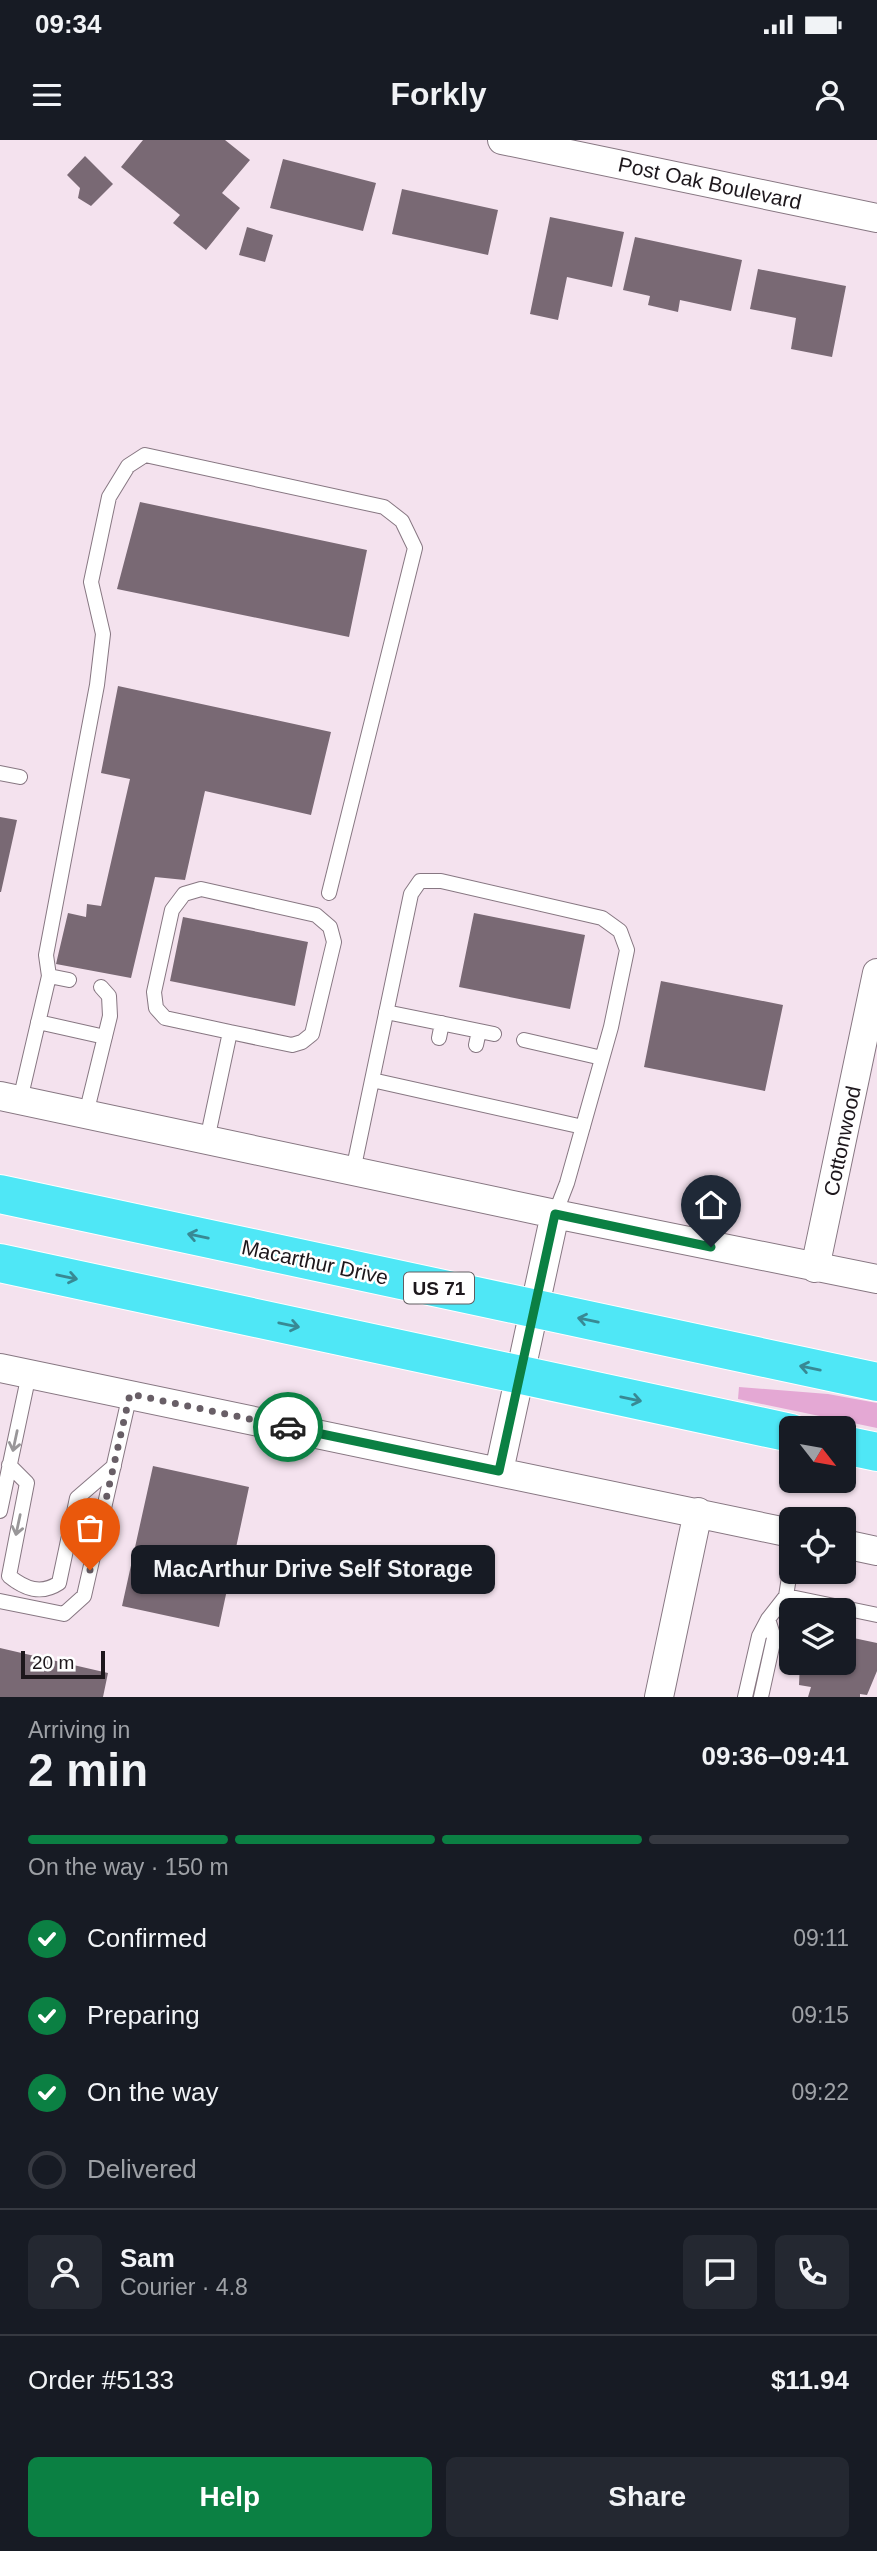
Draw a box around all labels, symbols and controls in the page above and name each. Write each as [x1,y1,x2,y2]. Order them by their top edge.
text: 09:34 [35,9,102,39]
icon: menu [28,76,66,114]
text: Forkly [390,76,487,112]
icon: person [811,76,849,114]
street label: Post Oak Boulevard [616,152,804,214]
street label: Cottonwood [819,1084,865,1198]
pin [681,1175,741,1247]
icon: home [692,1186,730,1224]
one-way arrow [187,1229,210,1243]
street label: Macarthur Drive [240,1235,390,1289]
one-way arrow [55,1271,78,1284]
road number: US 71 [404,1272,474,1304]
one-way arrow [577,1313,600,1326]
one-way arrow [277,1319,300,1332]
one-way arrow [799,1360,822,1374]
courier [253,1392,323,1462]
one-way arrow [619,1392,642,1406]
icon: car [269,1408,307,1446]
north arrow [779,1416,856,1493]
map controls [779,1416,856,1675]
one-way arrow [7,1429,21,1452]
pin [60,1498,120,1570]
button: locate [779,1507,856,1584]
icon: bag [71,1509,109,1547]
one-way arrow [11,1513,25,1536]
callout: MacArthur Drive Self Storage [132,1546,496,1594]
text: MacArthur Drive Self Storage [153,1556,473,1582]
button: layers [779,1598,856,1675]
scale bar [21,1648,105,1680]
text: 20 m [32,1652,74,1673]
text: Arriving in [28,1717,130,1743]
text: 09:36–09:41 [702,1741,849,1771]
text: 2 min [28,1744,148,1796]
text: On the way · 150 m [28,1854,229,1880]
icon: check [28,1920,66,1958]
text: Confirmed [87,1923,207,1953]
text: 09:11 [793,1925,849,1951]
icon: check [28,1997,66,2035]
text: Preparing [87,2000,200,2030]
text: 09:15 [791,2002,849,2028]
icon: check [28,2074,66,2112]
text: On the way [87,2077,219,2107]
text: 09:22 [791,2079,849,2105]
text: Delivered [87,2154,197,2184]
button: person [28,2235,102,2309]
button: chat [683,2235,757,2309]
button: phone [775,2235,849,2309]
text: Sam [120,2243,175,2273]
text: Courier · 4.8 [120,2274,248,2300]
text: Order #5133 [28,2365,174,2395]
text: $11.94 [771,2365,849,2395]
button: Help [28,2457,432,2537]
button: Share [446,2457,849,2537]

